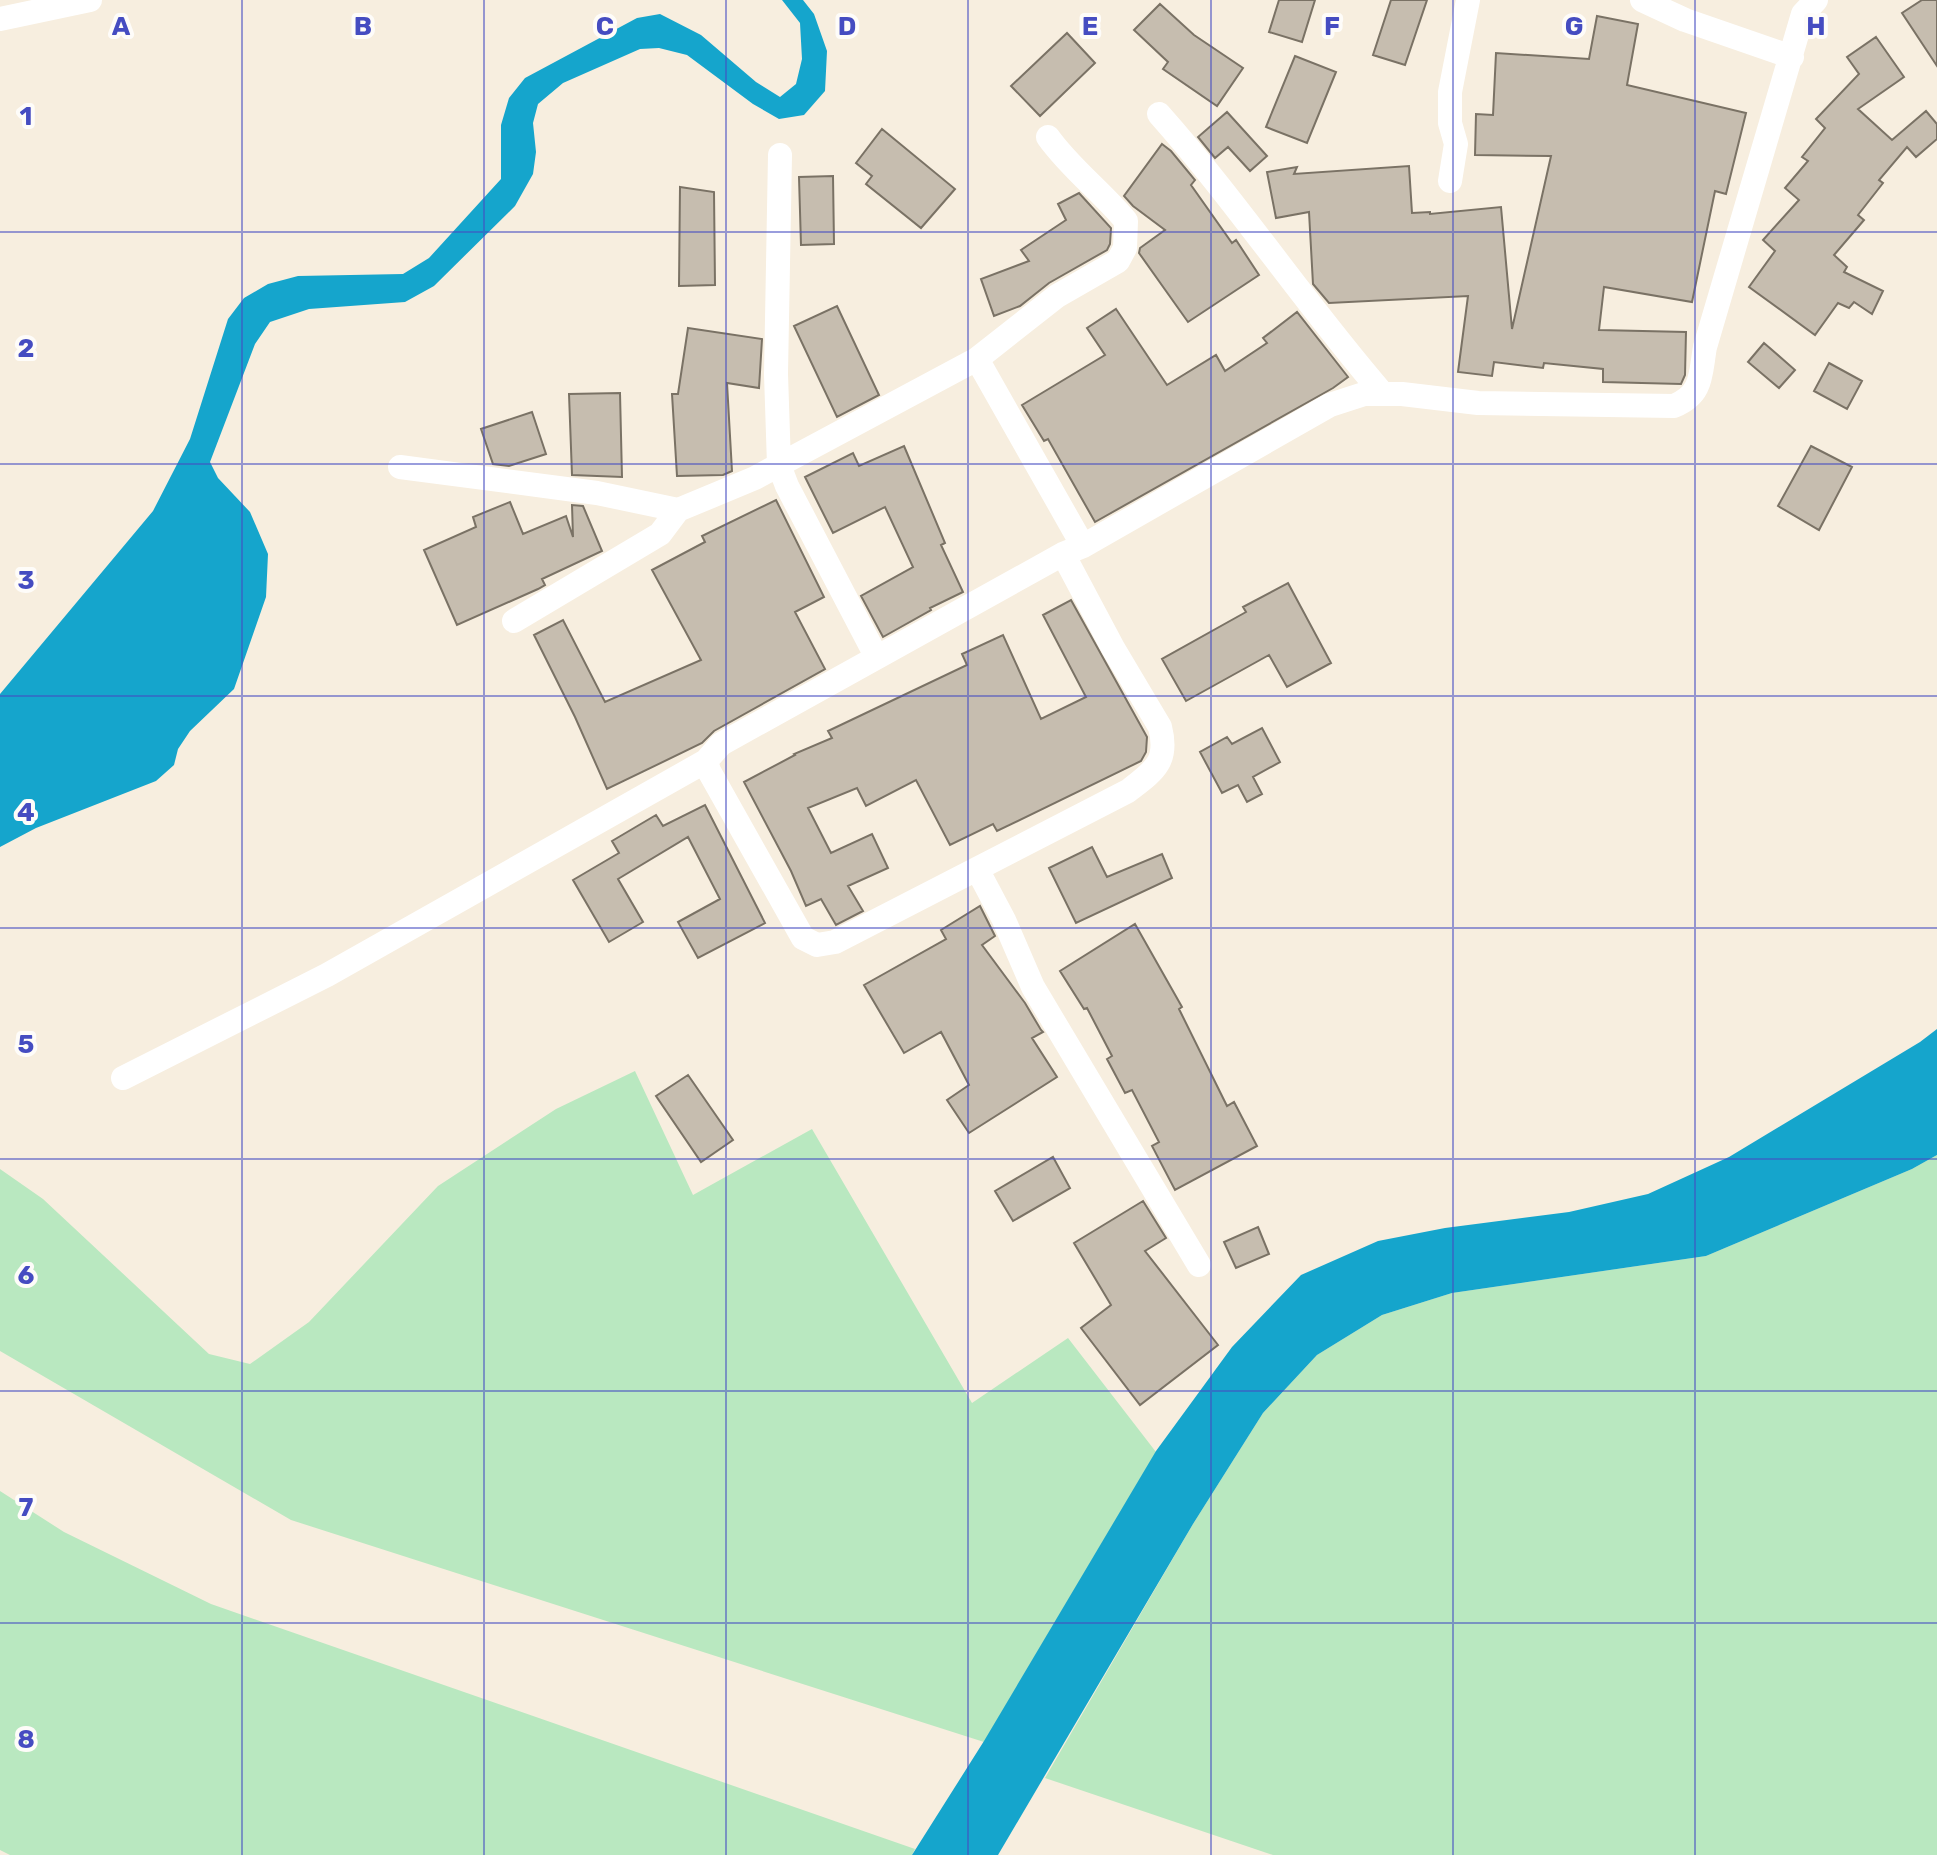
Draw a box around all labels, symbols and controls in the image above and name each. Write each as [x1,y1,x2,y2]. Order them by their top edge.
text: A [112,11,131,42]
text: B [354,11,372,42]
text: C [596,11,614,42]
text: D [838,11,856,42]
text: E [1082,11,1098,42]
text: F [1324,11,1340,42]
text: G [1565,11,1583,42]
text: H [1806,11,1826,42]
text: 1 [20,101,32,132]
text: 2 [18,333,34,364]
text: 3 [17,565,35,596]
text: 4 [17,797,35,828]
text: 5 [18,1029,34,1060]
text: 6 [18,1260,35,1291]
text: 7 [19,1492,34,1523]
text: 8 [17,1724,35,1755]

